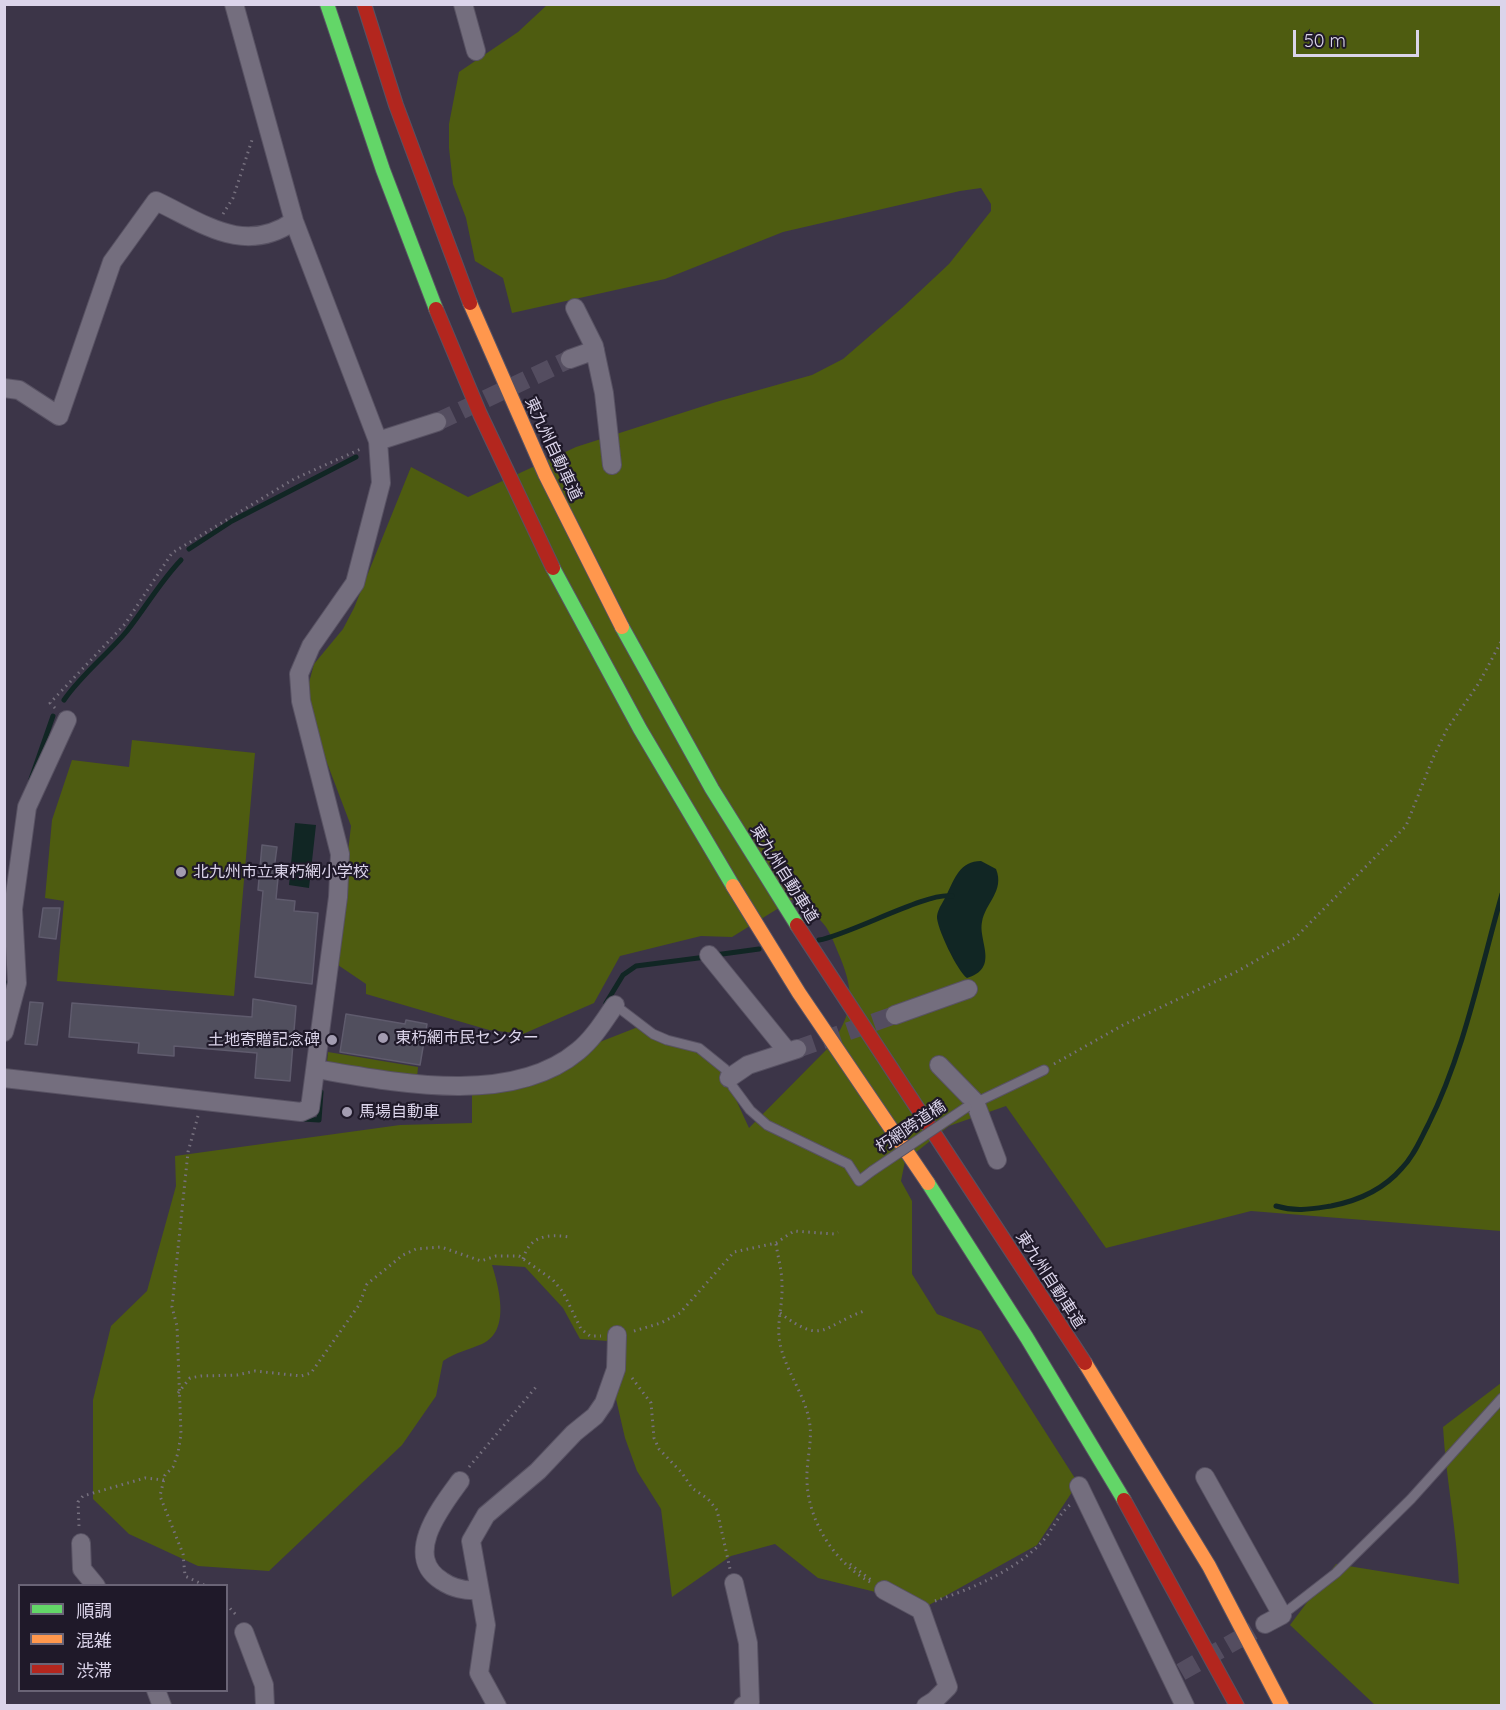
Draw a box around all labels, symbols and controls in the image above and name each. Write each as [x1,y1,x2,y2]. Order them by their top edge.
scale bar [1296,18,1422,56]
text: 50 m [1304,29,1346,52]
street label: 東九州自動車道 [521,394,585,504]
street label: 東九州自動車道 [746,821,822,927]
place label: 北九州市立東朽網小学校 [193,862,369,882]
marker: 北九州市立東朽網小学校 [174,865,188,879]
place label: 東朽網市民センター [395,1028,539,1048]
place label: 土地寄贈記念碑 [208,1030,320,1050]
marker: 東朽網市民センター [376,1031,390,1045]
marker: 土地寄贈記念碑 [325,1033,339,1047]
street label: 朽網跨道橋 [872,1097,950,1157]
place label: 馬場自動車 [359,1102,439,1122]
marker: 馬場自動車 [340,1105,354,1119]
street label: 東九州自動車道 [1011,1228,1089,1332]
legend [18,1584,228,1692]
text: 順調 [76,1599,112,1622]
text: 混雑 [76,1629,112,1652]
text: 渋滞 [76,1659,112,1682]

